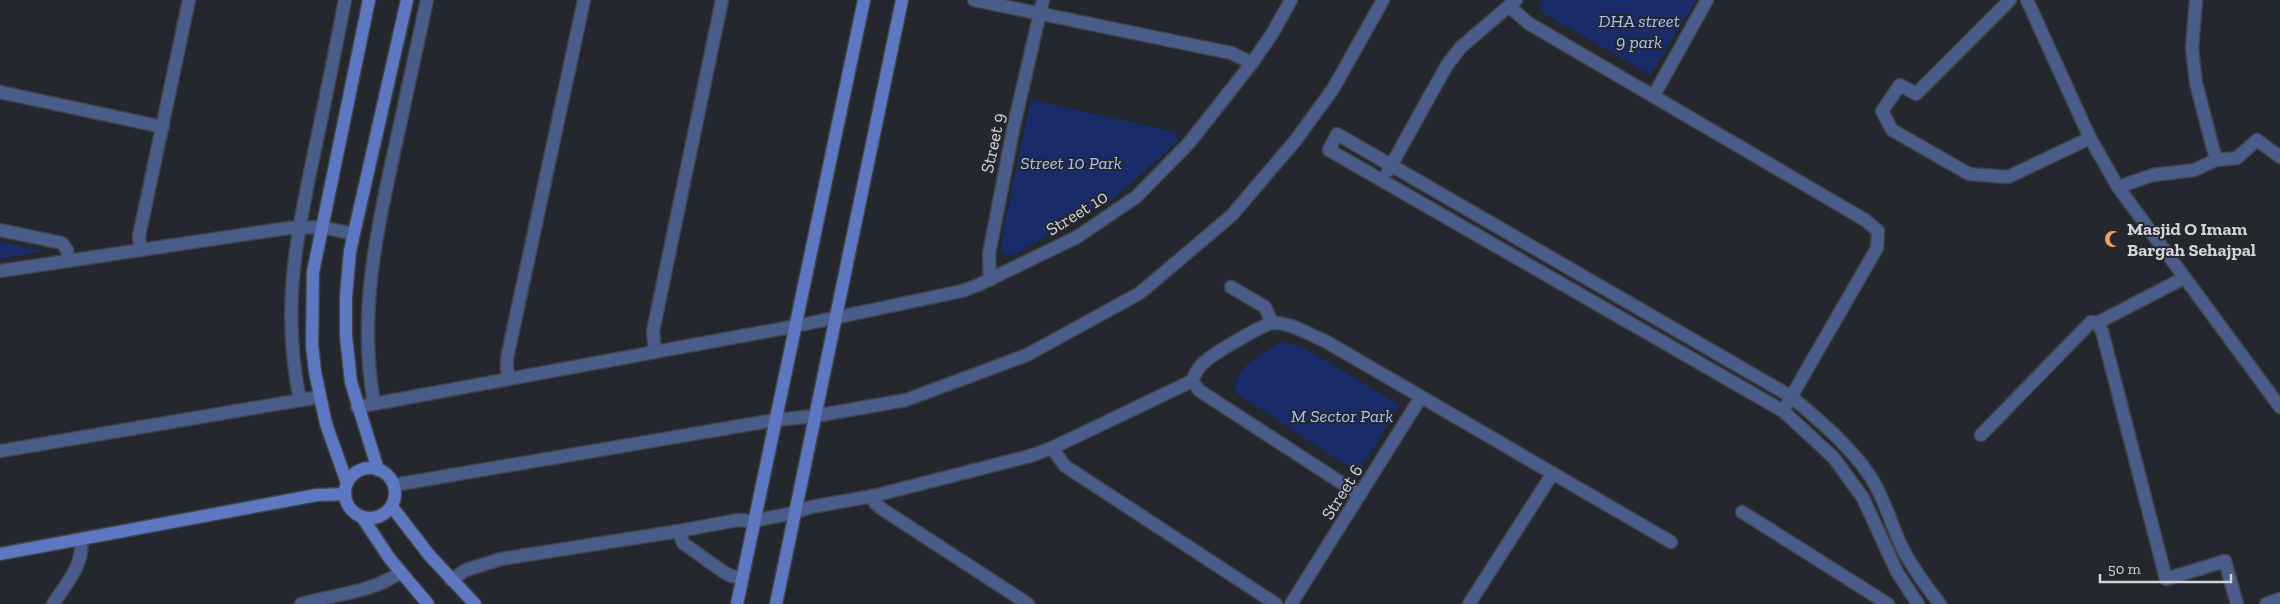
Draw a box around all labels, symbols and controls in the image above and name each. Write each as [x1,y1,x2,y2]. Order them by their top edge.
park label: DHA street 9 park [1598,10,1680,53]
street label: Street 9 [976,111,1010,175]
park label: Street 10 Park [1020,152,1122,174]
street label: Street 10 [1042,185,1112,241]
place label: Masjid O Imam Bargah Sehajpal [2127,218,2256,261]
mosque icon: Masjid O Imam Bargah Sehajpal [2103,229,2123,249]
park label: M Sector Park [1291,405,1393,427]
street label: Street 6 [1316,460,1368,524]
scale bar [2100,552,2231,584]
text: 50 m [2108,560,2141,578]

